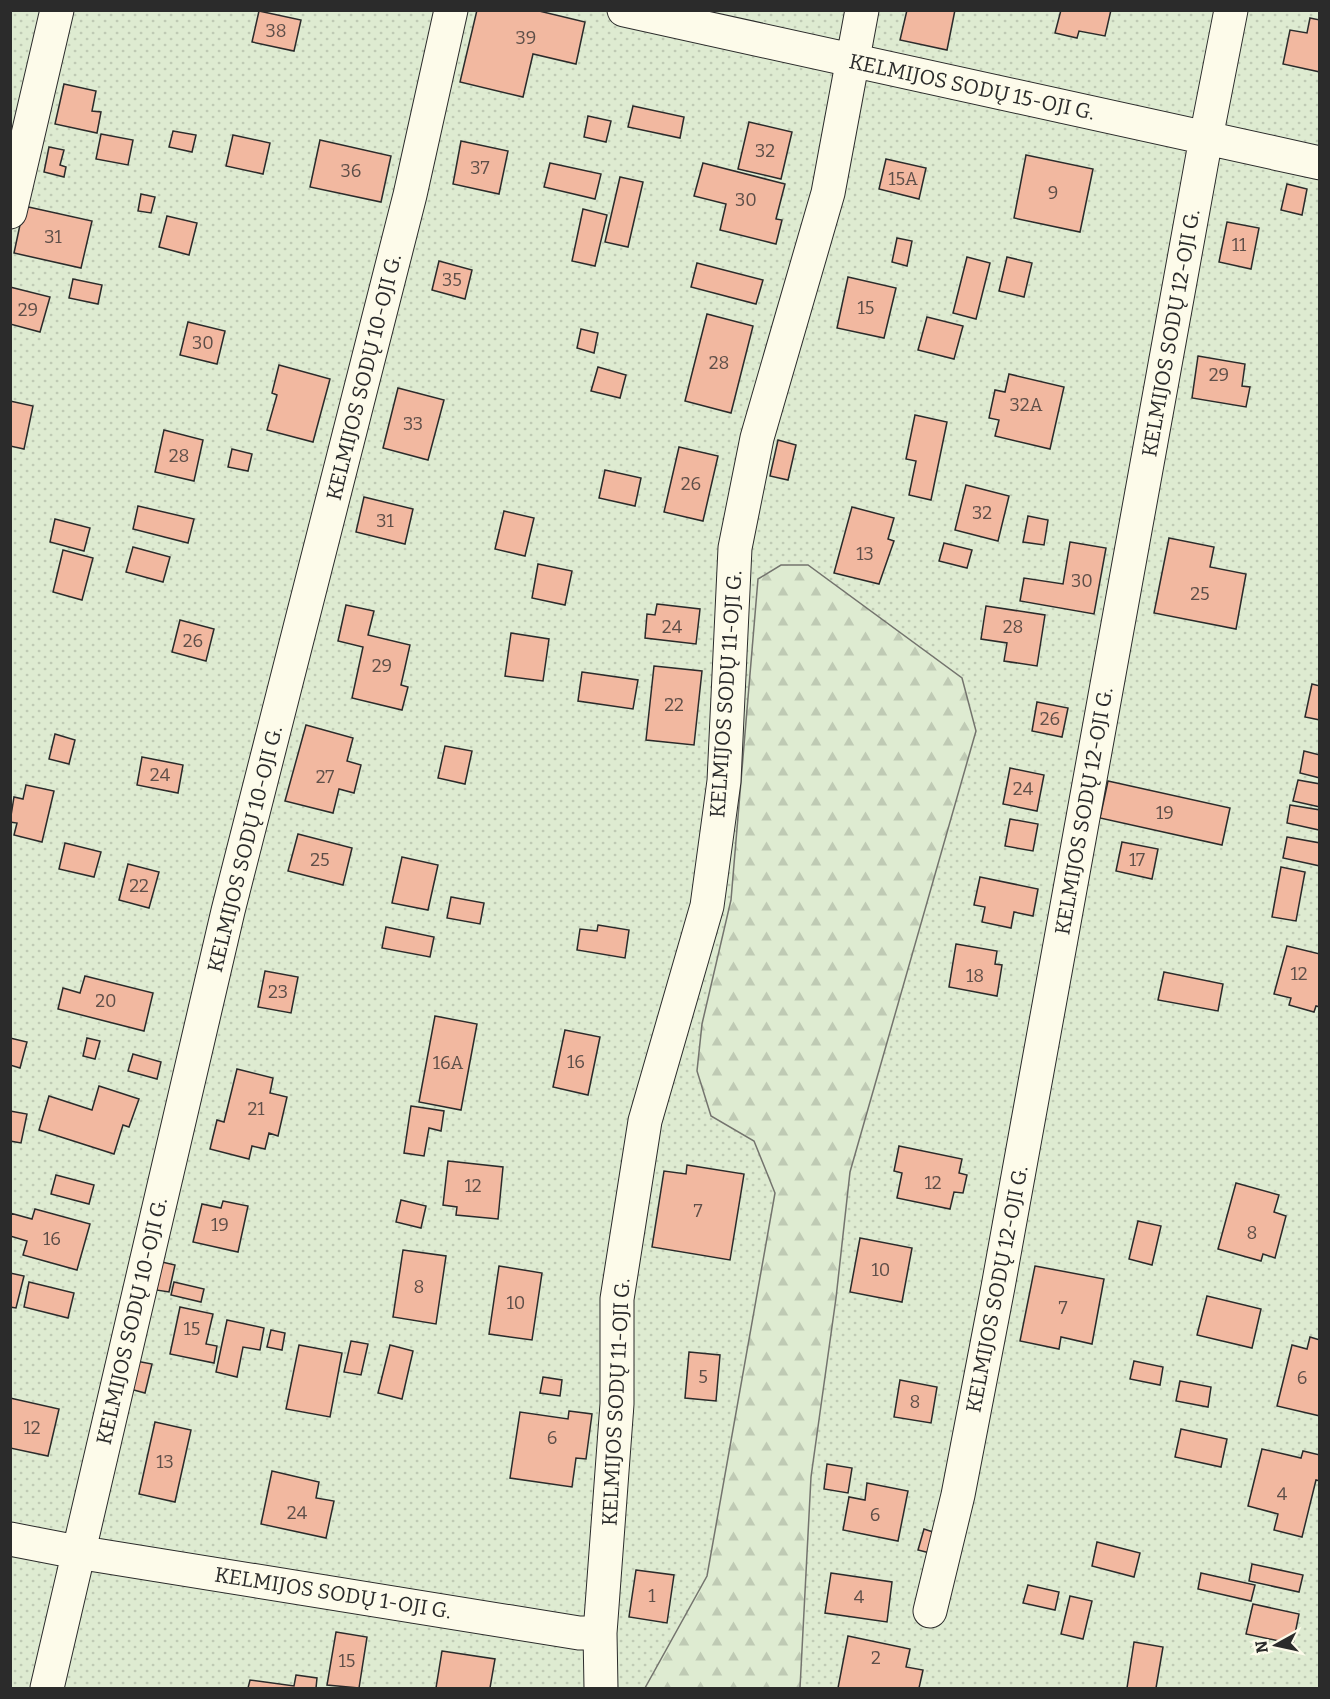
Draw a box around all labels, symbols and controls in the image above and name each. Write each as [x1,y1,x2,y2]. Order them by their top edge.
house number: 38 [265,20,287,42]
house number: 39 [516,27,536,49]
street label: KELMIJOS SODŲ 15-OJI G. [847,48,1097,126]
house number: 32 [755,140,775,162]
house number: 37 [470,157,490,179]
house number: 36 [341,160,361,182]
house number: 15A [888,168,918,190]
house number: 9 [1048,182,1058,204]
house number: 30 [735,189,757,211]
street label: KELMIJOS SODŲ 12-OJI G. [1136,207,1206,459]
house number: 31 [44,226,62,248]
house number: 11 [1232,234,1247,256]
street label: KELMIJOS SODŲ 10-OJI G. [321,251,407,503]
house number: 35 [442,269,462,291]
house number: 15 [858,297,874,319]
house number: 29 [18,299,38,321]
house number: 30 [192,332,214,354]
house number: 28 [709,352,729,374]
house number: 29 [1209,364,1229,386]
house number: 32A [1010,394,1043,416]
house number: 33 [403,413,423,435]
house number: 28 [169,445,189,467]
house number: 26 [681,473,701,495]
house number: 32 [972,502,992,524]
house number: 31 [376,510,394,532]
house number: 13 [856,543,874,565]
street label: KELMIJOS SODŲ 11-OJI G. [704,569,748,819]
house number: 30 [1071,570,1093,592]
house number: 25 [1190,583,1210,605]
house number: 24 [662,616,683,638]
house number: 28 [1003,616,1023,638]
house number: 26 [183,630,203,652]
house number: 29 [372,655,392,677]
street label: KELMIJOS SODŲ 12-OJI G. [1049,685,1119,937]
house number: 22 [664,694,684,716]
house number: 26 [1040,708,1060,730]
street label: KELMIJOS SODŲ 10-OJI G. [202,723,288,975]
house number: 24 [150,764,171,786]
house number: 27 [316,766,334,788]
house number: 24 [1013,778,1034,800]
house number: 19 [1156,802,1174,824]
house number: 25 [310,849,330,871]
house number: 17 [1129,849,1145,871]
house number: 22 [129,875,149,897]
house number: 12 [1290,963,1308,985]
house number: 18 [966,965,984,987]
house number: 23 [268,981,288,1003]
house number: 20 [95,990,117,1012]
house number: 16 [567,1051,585,1073]
house number: 16A [433,1052,464,1074]
house number: 21 [247,1098,265,1120]
street label: KELMIJOS SODŲ 12-OJI G. [960,1163,1034,1415]
house number: 12 [924,1172,942,1194]
house number: 12 [464,1175,482,1197]
street label: KELMIJOS SODŲ 10-OJI G. [91,1195,173,1447]
house number: 7 [693,1200,703,1222]
house number: 19 [211,1214,229,1236]
house number: 8 [1247,1222,1257,1244]
house number: 16 [43,1228,61,1250]
house number: 10 [872,1259,890,1281]
house number: 8 [414,1276,424,1298]
street label: KELMIJOS SODŲ 11-OJI G. [597,1278,635,1526]
house number: 10 [507,1292,525,1314]
house number: 7 [1058,1297,1068,1319]
house number: 15 [184,1318,200,1340]
house number: 5 [698,1366,708,1388]
house number: 6 [1297,1367,1307,1389]
house number: 8 [910,1391,920,1413]
house number: 12 [23,1417,41,1439]
house number: 6 [547,1427,557,1449]
house number: 13 [156,1451,174,1473]
house number: 4 [1277,1483,1288,1505]
house number: 24 [287,1502,308,1524]
house number: 6 [870,1504,880,1526]
street label: KELMIJOS SODŲ 1-OJI G. [213,1561,453,1625]
house number: 1 [648,1585,656,1607]
house number: 4 [854,1586,865,1608]
north arrow [1246,1615,1306,1675]
text: N [1251,1640,1272,1654]
house number: 2 [871,1647,881,1669]
house number: 15 [339,1650,355,1672]

